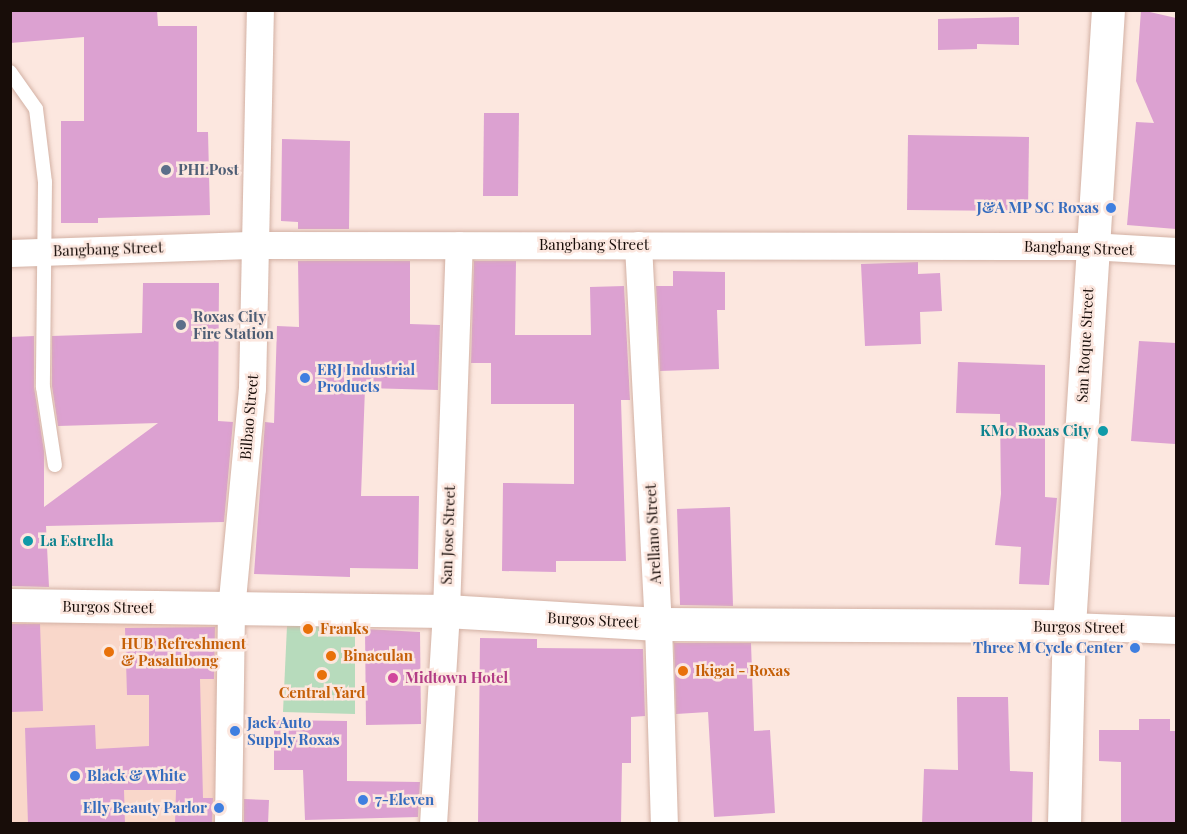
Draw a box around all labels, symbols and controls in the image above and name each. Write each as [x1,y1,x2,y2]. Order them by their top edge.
place label: PHLPost [178,161,239,179]
marker: PHLPost [159,163,173,177]
place label: J&A MP SC Roxas [976,199,1099,217]
marker: J&A MP SC Roxas [1104,201,1118,215]
street label: Bangbang Street [539,236,649,254]
street label: Bangbang Street [1024,237,1134,259]
street label: Bangbang Street [53,238,163,260]
street label: San Roque Street [1073,287,1097,403]
place label: Roxas City Fire Station [193,307,274,342]
marker: Roxas City Fire Station [174,318,188,332]
place label: ERJ Industrial Products [317,360,415,395]
marker: ERJ Industrial Products [298,371,312,385]
street label: Bilbao Street [236,373,262,461]
place label: KM0 Roxas City [980,422,1091,440]
marker: KM0 Roxas City [1096,424,1110,438]
street label: Arellano Street [641,483,665,585]
street label: San Jose Street [437,485,459,585]
place label: La Estrella [40,532,114,550]
marker: La Estrella [21,534,35,548]
street label: Burgos Street [62,597,154,617]
street label: Burgos Street [547,609,639,631]
street label: Burgos Street [1033,617,1125,637]
place label: Franks [320,620,369,638]
marker: Franks [301,622,315,636]
place label: HUB Refreshment & Pasalubong [121,634,246,669]
place label: Three M Cycle Center [973,639,1123,657]
marker: Three M Cycle Center [1128,641,1142,655]
marker: HUB Refreshment & Pasalubong [102,645,116,659]
place label: Binaculan [343,647,413,665]
marker: Binaculan [324,649,338,663]
place label: Ikigai - Roxas [695,662,790,680]
marker: Ikigai - Roxas [676,664,690,678]
marker: Central Yard [315,668,329,682]
place label: Midtown Hotel [405,669,508,687]
marker: Midtown Hotel [386,671,400,685]
place label: Central Yard [278,684,366,702]
place label: Jack Auto Supply Roxas [247,713,340,748]
marker: Jack Auto Supply Roxas [228,724,242,738]
place label: Black & White [87,767,187,785]
marker: Black & White [68,769,82,783]
place label: 7-Eleven [375,791,434,809]
marker: 7-Eleven [356,793,370,807]
place label: Elly Beauty Parlor [82,799,207,817]
marker: Elly Beauty Parlor [212,801,226,815]

